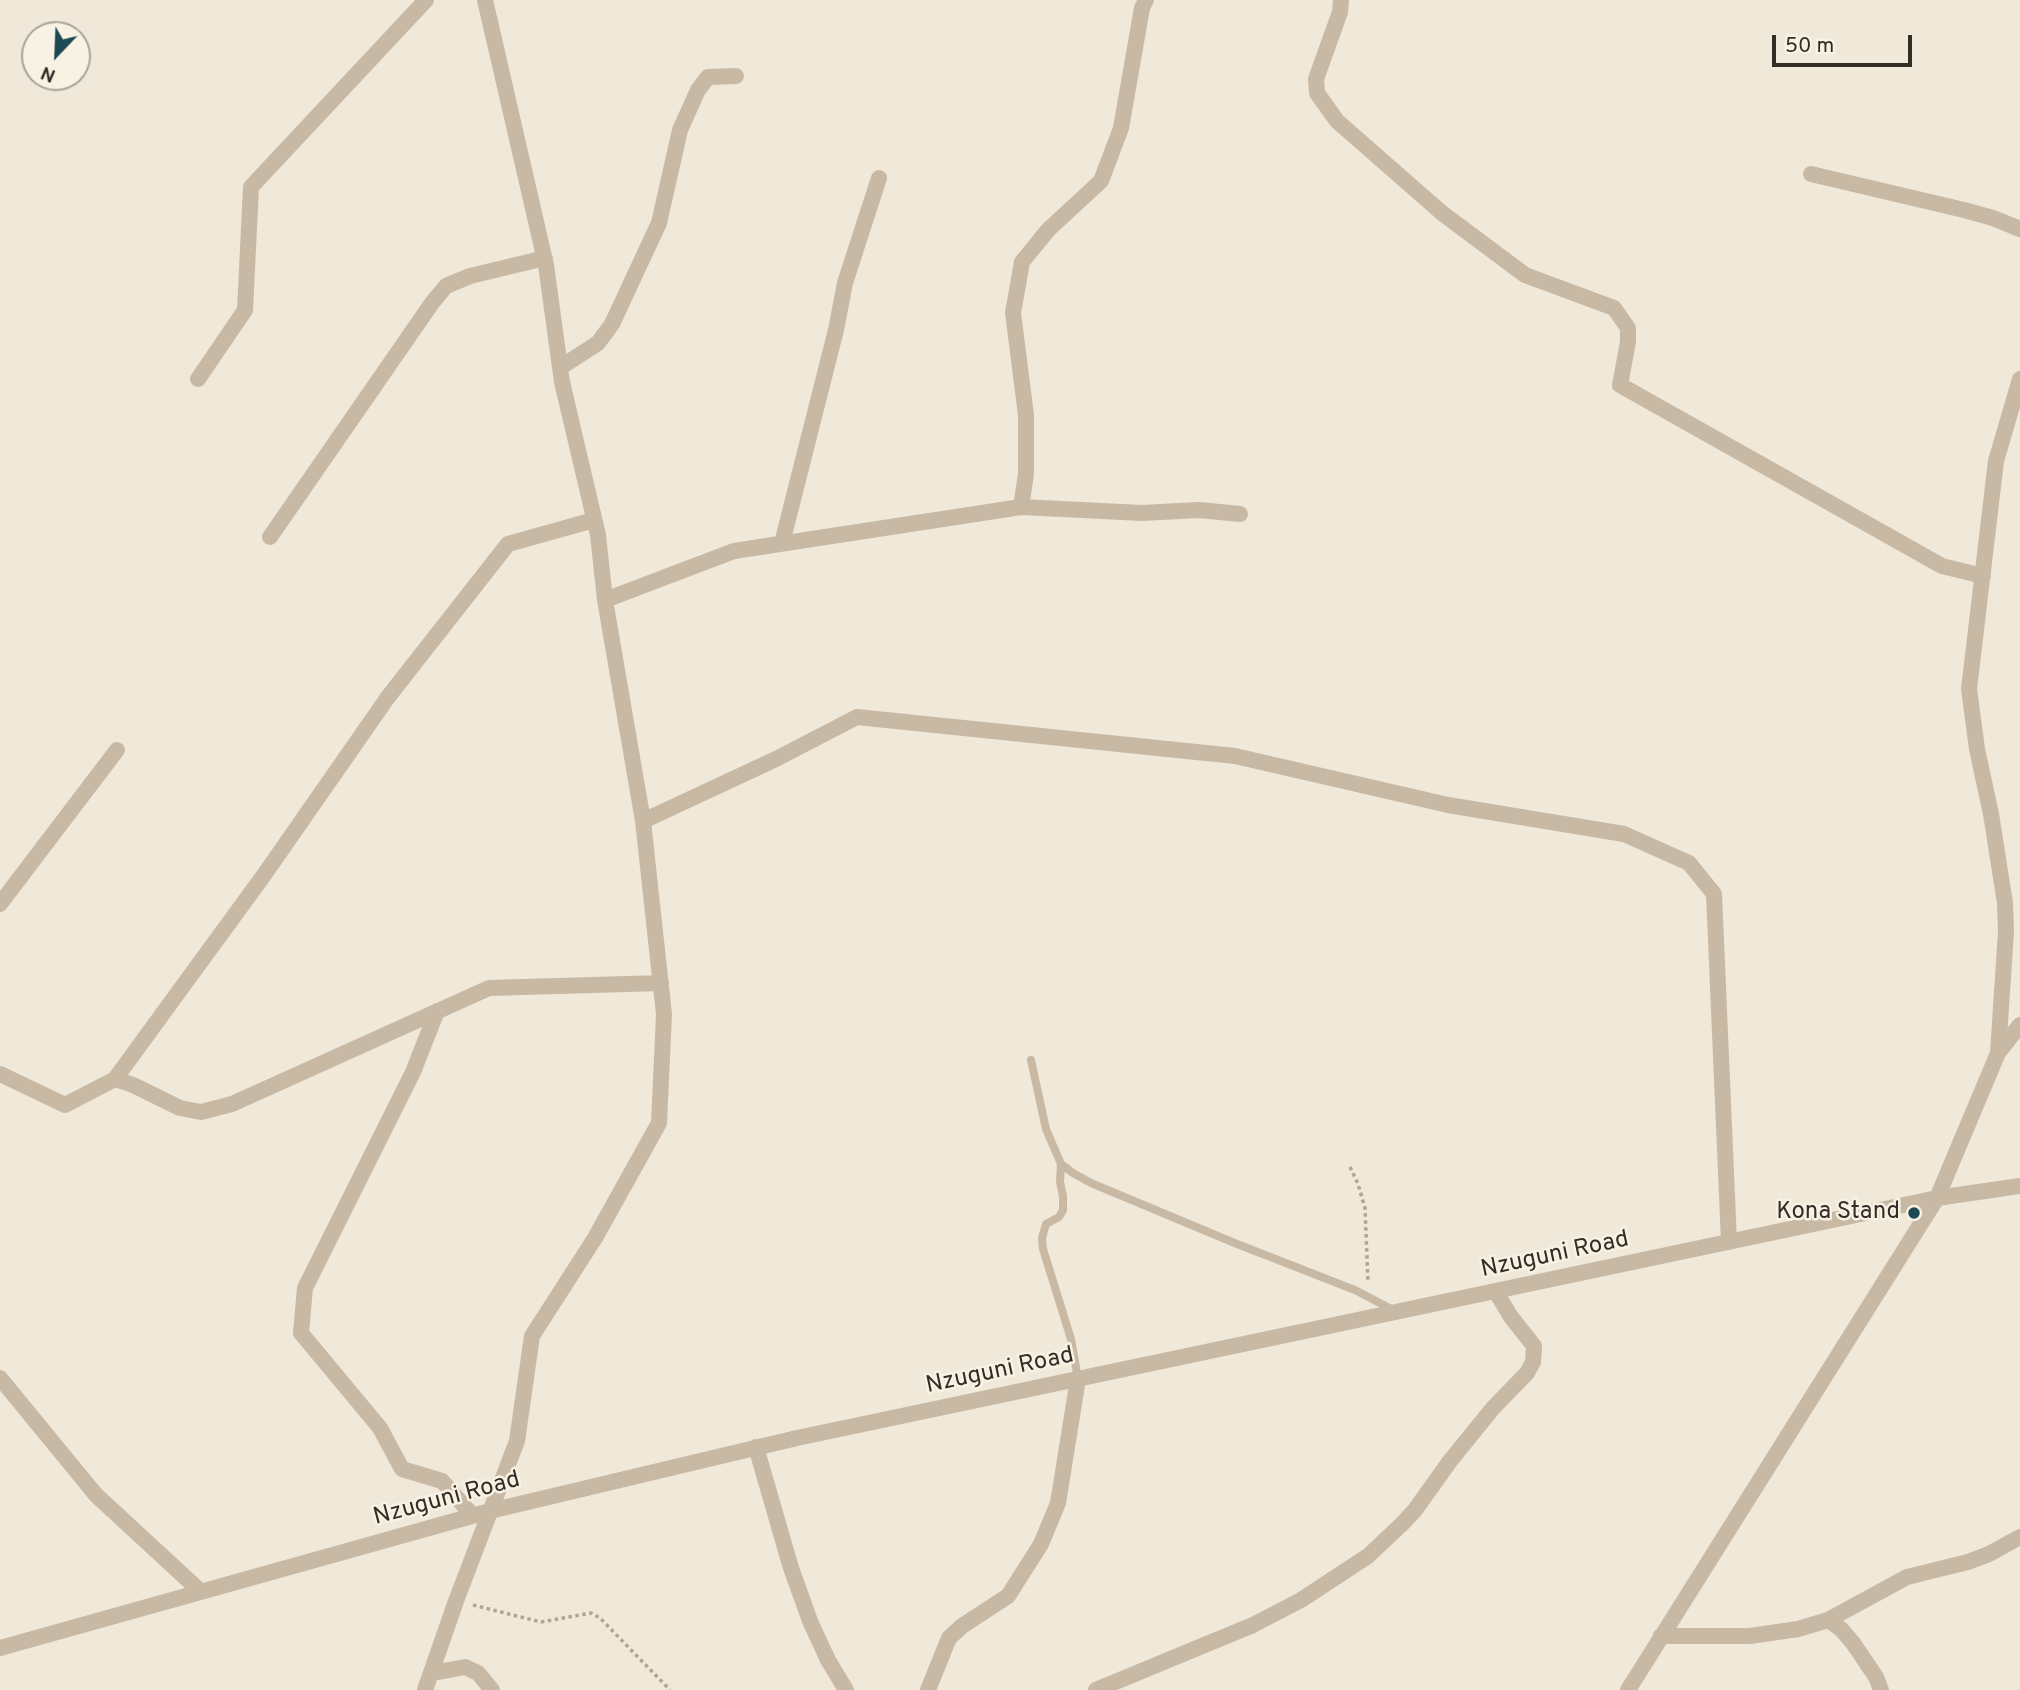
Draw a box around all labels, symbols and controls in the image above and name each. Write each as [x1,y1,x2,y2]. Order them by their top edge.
north arrow [21,21,91,91]
scale bar [1775,21,1915,65]
text: 50 m [1785,33,1834,60]
text: N [38,60,60,87]
place label: Kona Stand [1776,1199,1900,1227]
marker: Kona Stand [1906,1205,1922,1221]
street label: Nzuguni Road [1478,1226,1632,1286]
street label: Nzuguni Road [923,1342,1077,1402]
street label: Nzuguni Road [371,1467,523,1533]

